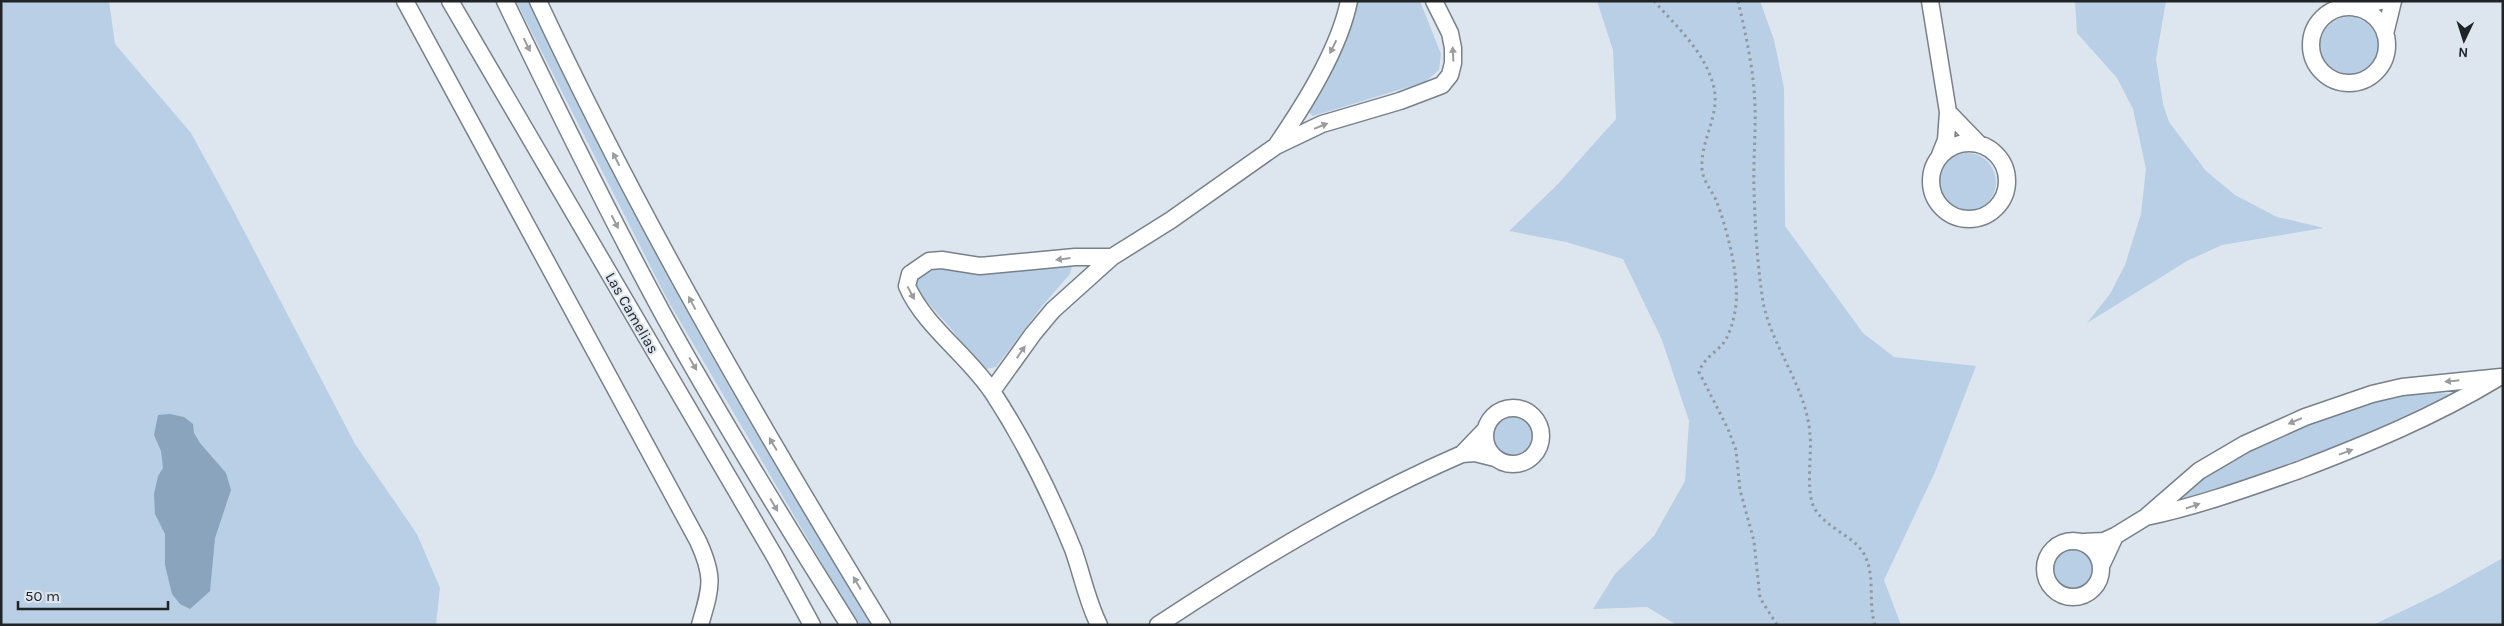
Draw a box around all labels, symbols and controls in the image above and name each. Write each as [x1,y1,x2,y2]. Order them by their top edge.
north arrow [2439,15,2489,65]
one-way arrow [523,38,531,52]
one-way arrow [1329,40,1337,54]
text: N [2458,44,2469,61]
one-way arrow [1449,46,1457,62]
one-way arrow [1313,121,1328,129]
one-way arrow [612,152,620,167]
one-way arrow [611,214,619,229]
one-way arrow [1055,255,1071,263]
street label: Las Camelias [602,269,662,357]
one-way arrow [907,286,915,301]
one-way arrow [688,296,697,310]
one-way arrow [1016,345,1026,358]
one-way arrow [688,358,697,371]
one-way arrow [2444,377,2460,385]
one-way arrow [2288,417,2302,425]
one-way arrow [768,438,777,451]
one-way arrow [2339,448,2354,455]
one-way arrow [770,498,779,512]
one-way arrow [2186,502,2201,509]
one-way arrow [852,577,861,590]
scale bar [18,578,168,610]
text: 50 m [25,587,60,605]

